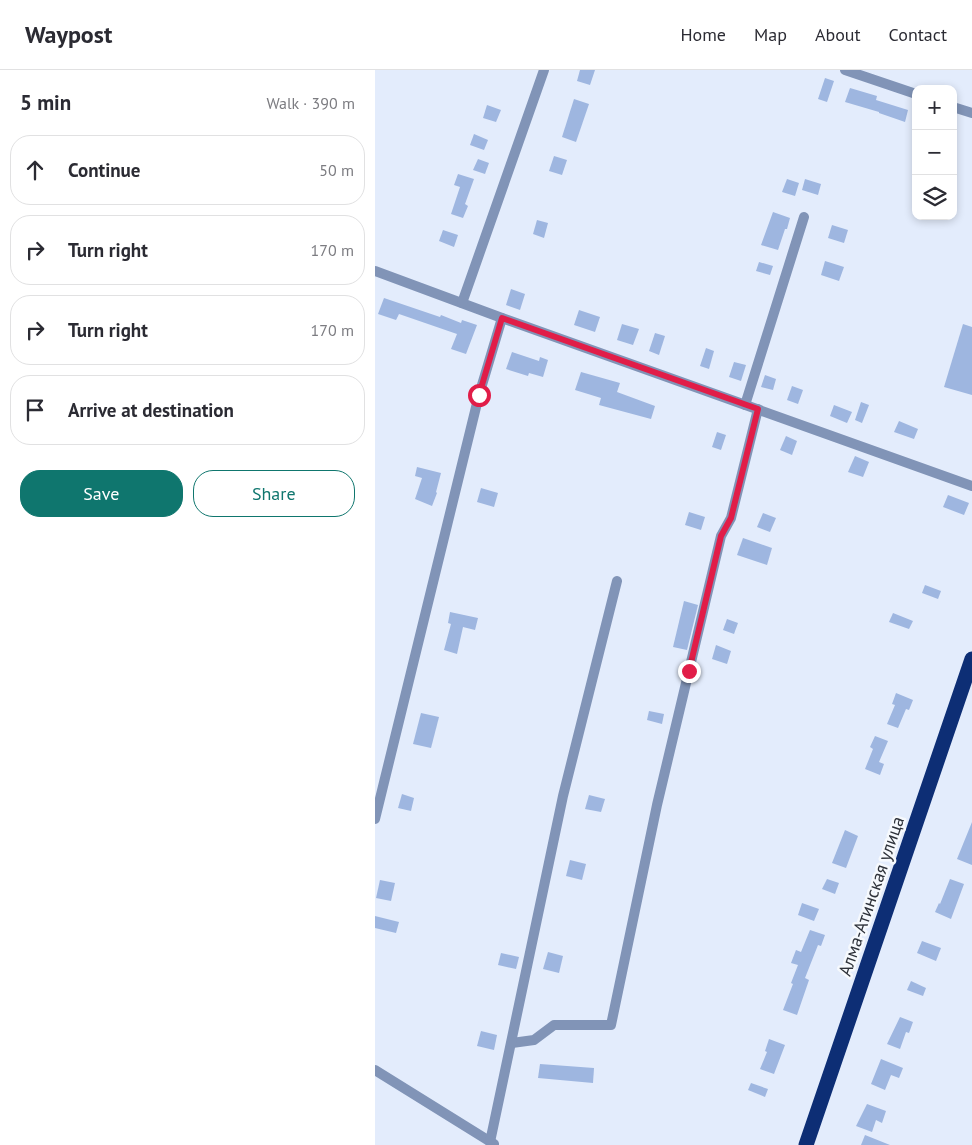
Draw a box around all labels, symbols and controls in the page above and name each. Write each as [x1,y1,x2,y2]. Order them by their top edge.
text: Waypost [25,19,112,50]
text: Home [680,23,726,46]
text: Map [754,23,787,46]
text: About [815,23,861,46]
text: Contact [889,23,947,46]
map controls [912,85,957,220]
button: + [912,85,957,130]
text: 5 min [20,89,71,116]
text: Walk · 390 m [266,93,355,113]
button: − [912,130,957,175]
icon: ahead [21,156,49,184]
text: Continue [68,158,140,182]
text: 50 m [319,160,354,180]
button: layers [912,175,957,220]
icon: right [21,236,49,264]
text: Turn right [68,238,148,262]
text: 170 m [311,240,354,260]
icon: right [21,316,49,344]
text: Turn right [68,318,148,342]
text: 170 m [311,320,354,340]
route start [468,384,491,407]
icon: arrive [21,396,49,424]
text: Arrive at destination [68,398,234,422]
button: Save [20,470,183,517]
button: Share [193,470,355,517]
route end [678,660,701,683]
street label: Алма-Атинская улица [833,813,909,979]

